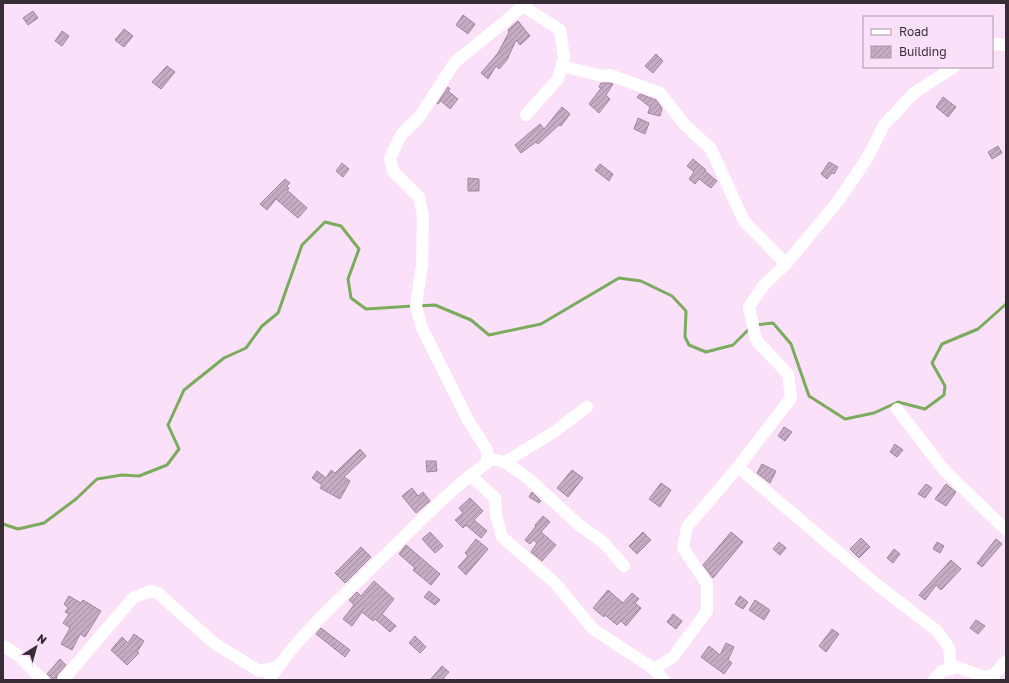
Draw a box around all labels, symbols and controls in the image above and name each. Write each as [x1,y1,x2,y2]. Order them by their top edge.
legend [863,16,993,68]
text: Road [899,24,928,39]
text: Building [899,44,947,59]
north arrow [16,627,56,667]
text: N [35,631,50,646]

